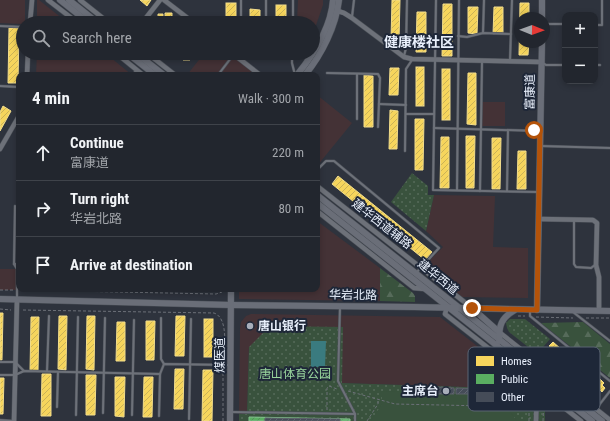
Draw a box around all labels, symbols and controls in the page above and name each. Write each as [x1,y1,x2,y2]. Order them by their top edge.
north arrow [514,12,550,48]
map controls [562,12,598,84]
button: + [562,12,598,48]
search box [16,16,320,60]
icon: search [30,27,52,49]
text: Search here [62,29,132,47]
district label: 健康楼社区 [384,34,454,50]
button: − [562,48,598,84]
street label: 富康道 [523,74,537,110]
text: 4 min [32,88,70,108]
text: Walk · 300 m [238,91,304,106]
route start [525,121,543,139]
text: Continue [70,134,124,152]
icon: ahead [32,142,54,164]
text: 220 m [272,145,304,160]
text: 富康道 [70,155,109,170]
text: Turn right [70,190,129,208]
street label: 建华西道辅路 [349,196,415,252]
icon: right [32,198,54,220]
text: 80 m [278,201,304,216]
text: 华岩北路 [70,211,122,226]
icon: arrive [32,254,54,276]
text: Arrive at destination [70,256,193,274]
street label: 建华西道 [415,256,461,298]
street label: 华岩北路 [329,288,377,302]
route end [463,299,481,317]
place label: 唐山银行 [258,319,306,333]
marker: 唐山银行 [245,321,255,331]
street label: 煤医道 [213,337,227,373]
legend [468,347,600,411]
text: Homes [501,355,532,368]
park label: 唐山体育公园 [259,367,331,381]
text: Public [501,373,528,386]
place label: 主席台 [402,384,438,398]
marker: 主席台 [441,386,451,396]
text: Other [501,391,525,404]

